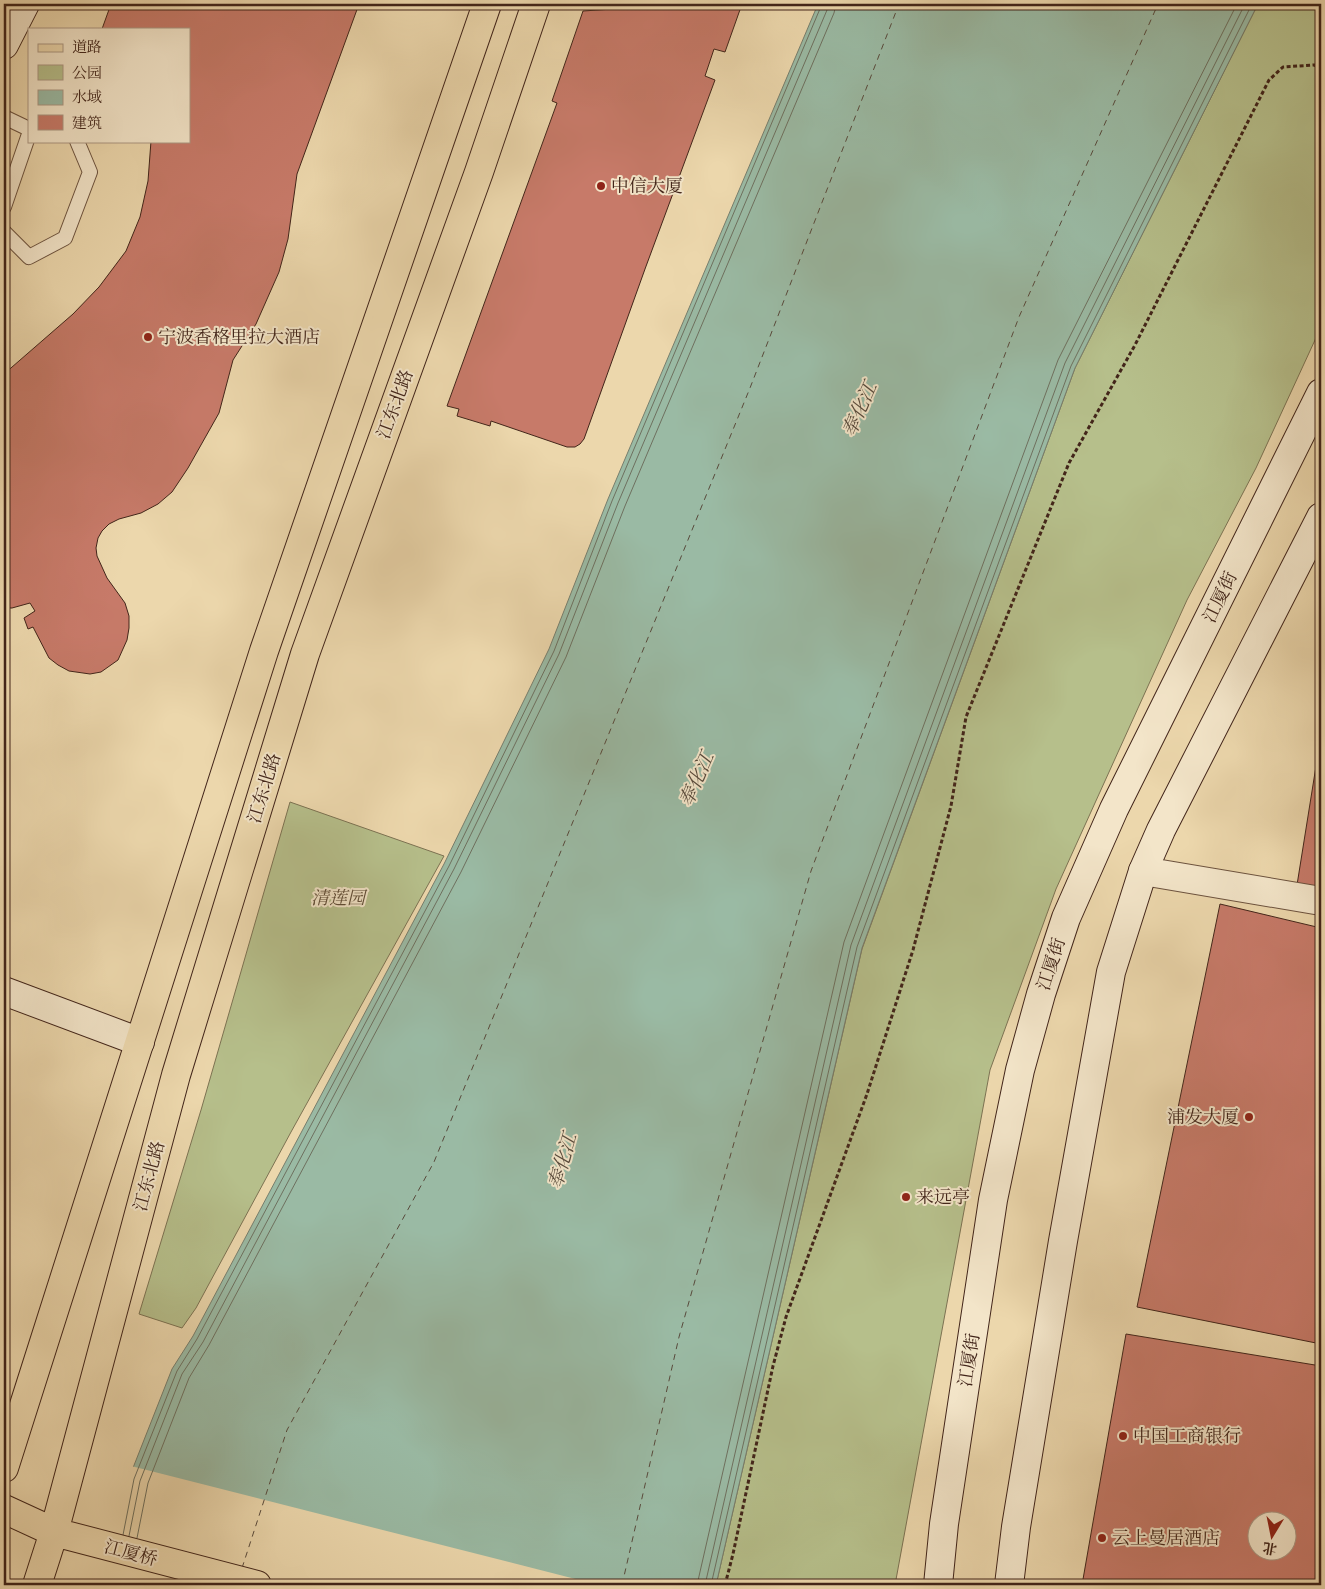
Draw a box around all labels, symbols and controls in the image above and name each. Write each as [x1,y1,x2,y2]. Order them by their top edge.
legend [28,28,190,142]
text: 道路 [72,39,102,56]
text: 公园 [72,65,102,82]
text: 水域 [72,89,102,106]
text: 建筑 [72,115,102,132]
place label: 中信大厦 [611,176,683,196]
marker: 中信大厦 [595,180,607,192]
place label: 宁波香格里拉大酒店 [158,327,320,347]
marker: 宁波香格里拉大酒店 [142,331,154,343]
street label: 江东北路 [373,367,417,441]
water label: 奉化江 [838,376,883,440]
street label: 江厦街 [1200,569,1241,626]
water label: 奉化江 [675,746,720,810]
street label: 江东北路 [244,751,284,825]
park label: 清莲园 [311,888,368,908]
street label: 江厦街 [1034,936,1069,993]
place label: 浦发大厦 [1167,1107,1239,1127]
marker: 浦发大厦 [1243,1111,1255,1123]
water label: 奉化江 [545,1128,582,1192]
street label: 江东北路 [130,1139,168,1213]
place label: 来远亭 [916,1187,970,1207]
marker: 来远亭 [900,1191,912,1203]
street label: 江厦街 [956,1332,983,1388]
place label: 中国工商银行 [1133,1426,1241,1446]
marker: 中国工商银行 [1117,1430,1129,1442]
north arrow [1248,1512,1298,1562]
place label: 云上曼居酒店 [1112,1528,1220,1548]
marker: 云上曼居酒店 [1096,1532,1108,1544]
street label: 江厦桥 [102,1536,160,1570]
text: 北 [1262,1540,1278,1557]

